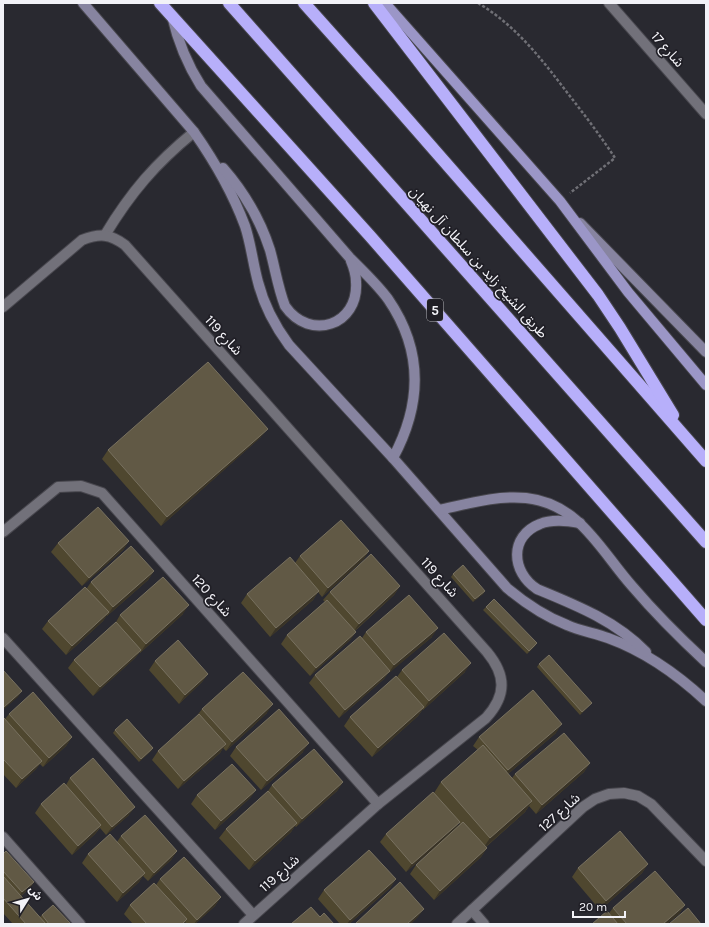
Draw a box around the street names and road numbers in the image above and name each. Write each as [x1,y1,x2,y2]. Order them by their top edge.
street label: شارع 17 [646,28,688,72]
street label: طريق الشيخ زايد بن سلطان آل نهيان [404,183,551,343]
road number: 5 [427,299,443,321]
street label: شارع 119 [200,312,246,360]
street label: شارع 119 [416,554,462,602]
street label: شارع 120 [187,570,235,622]
street label: شارع 127 [535,789,585,837]
street label: شارع 119 [256,851,304,897]

